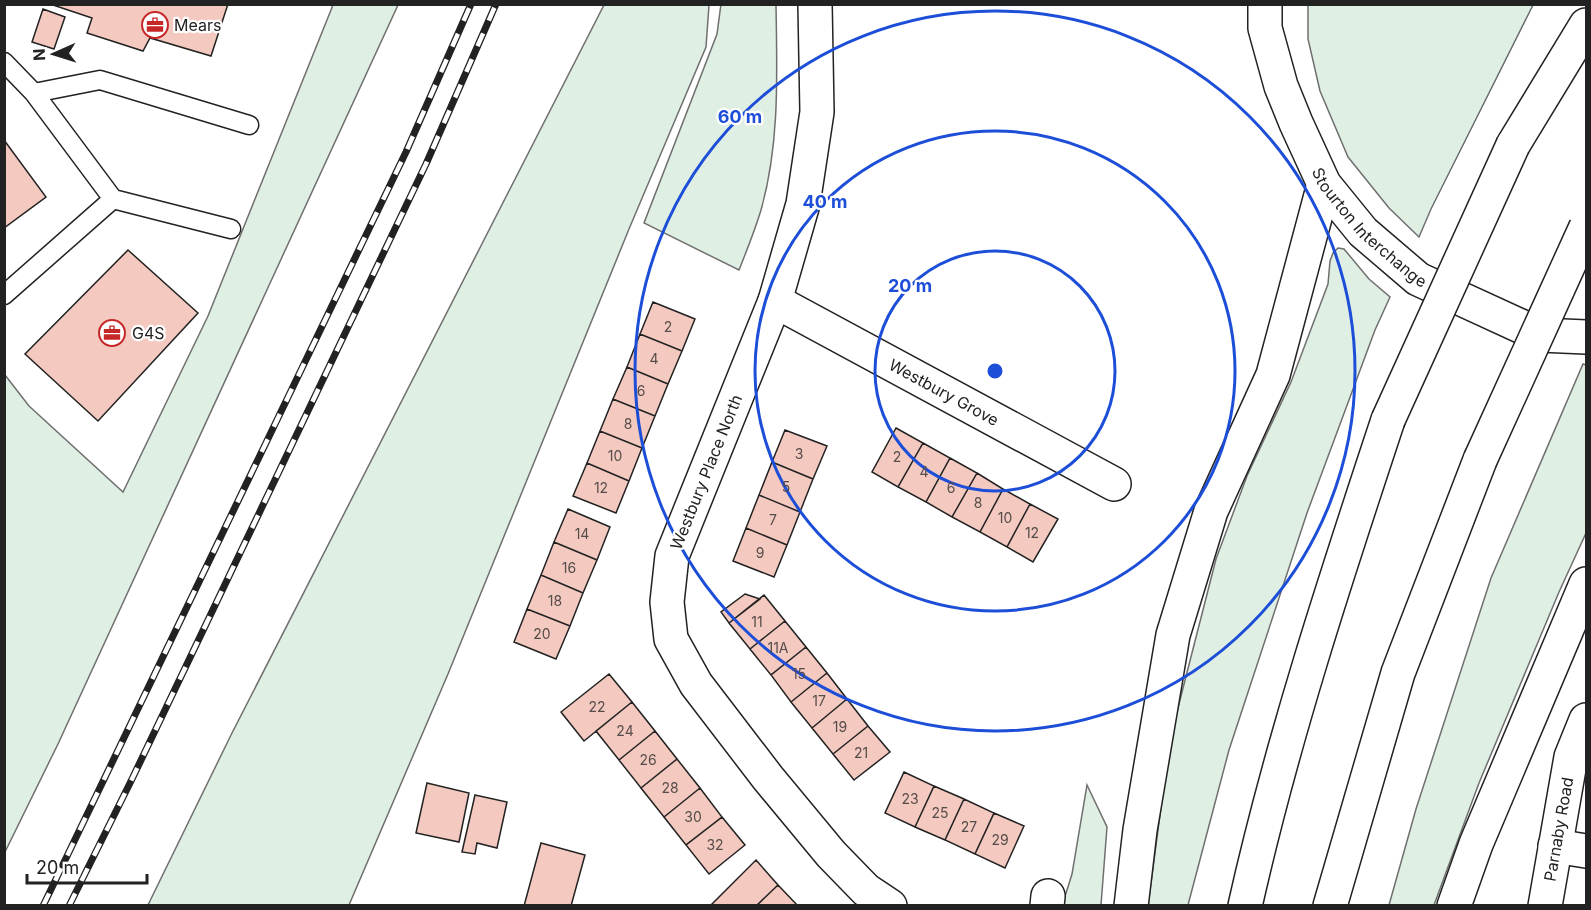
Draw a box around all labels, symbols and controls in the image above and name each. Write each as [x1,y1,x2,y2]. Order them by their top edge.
office icon: Mears [140,10,170,40]
place label: Mears [174,15,221,35]
north arrow [24,24,84,84]
text: N [29,48,49,61]
text: 60 m [718,106,762,127]
street label: Stourton Interchange [1308,164,1430,292]
text: 40 m [803,191,848,212]
text: 20 m [888,275,932,296]
office icon: G4S [97,318,127,348]
house number: 2 [664,318,672,335]
place label: G4S [132,323,165,343]
house number: 4 [649,350,659,367]
street label: Westbury Grove [886,354,1002,430]
centre of rings [985,361,1005,381]
house number: 6 [637,382,645,399]
street label: Westbury Place North [666,391,746,553]
house number: 8 [624,415,632,432]
house number: 3 [795,445,803,462]
house number: 10 [608,447,622,464]
house number: 2 [893,448,901,465]
house number: 4 [919,463,929,480]
house number: 5 [782,478,790,495]
house number: 12 [594,479,608,496]
house number: 6 [947,479,955,496]
house number: 8 [974,494,982,511]
house number: 10 [998,509,1012,526]
house number: 7 [769,511,777,528]
house number: 12 [1025,524,1039,541]
house number: 14 [575,525,589,542]
house number: 9 [756,544,764,561]
house number: 16 [562,559,576,576]
house number: 18 [548,592,562,609]
house number: 11 [751,613,763,630]
house number: 20 [533,625,551,642]
house number: 11A [767,639,789,656]
house number: 15 [792,665,806,682]
house number: 17 [812,692,826,709]
house number: 22 [588,698,606,715]
house number: 19 [833,718,847,735]
house number: 24 [616,722,634,739]
house number: 21 [854,744,868,761]
house number: 26 [639,751,657,768]
street label: Parnaby Road [1539,775,1577,883]
house number: 28 [661,779,679,796]
house number: 23 [901,790,919,807]
house number: 25 [931,804,949,821]
house number: 30 [684,808,702,825]
house number: 27 [961,818,977,835]
house number: 29 [991,831,1009,848]
house number: 32 [706,836,724,853]
scale bar [27,847,147,885]
text: 20 m [36,857,79,878]

